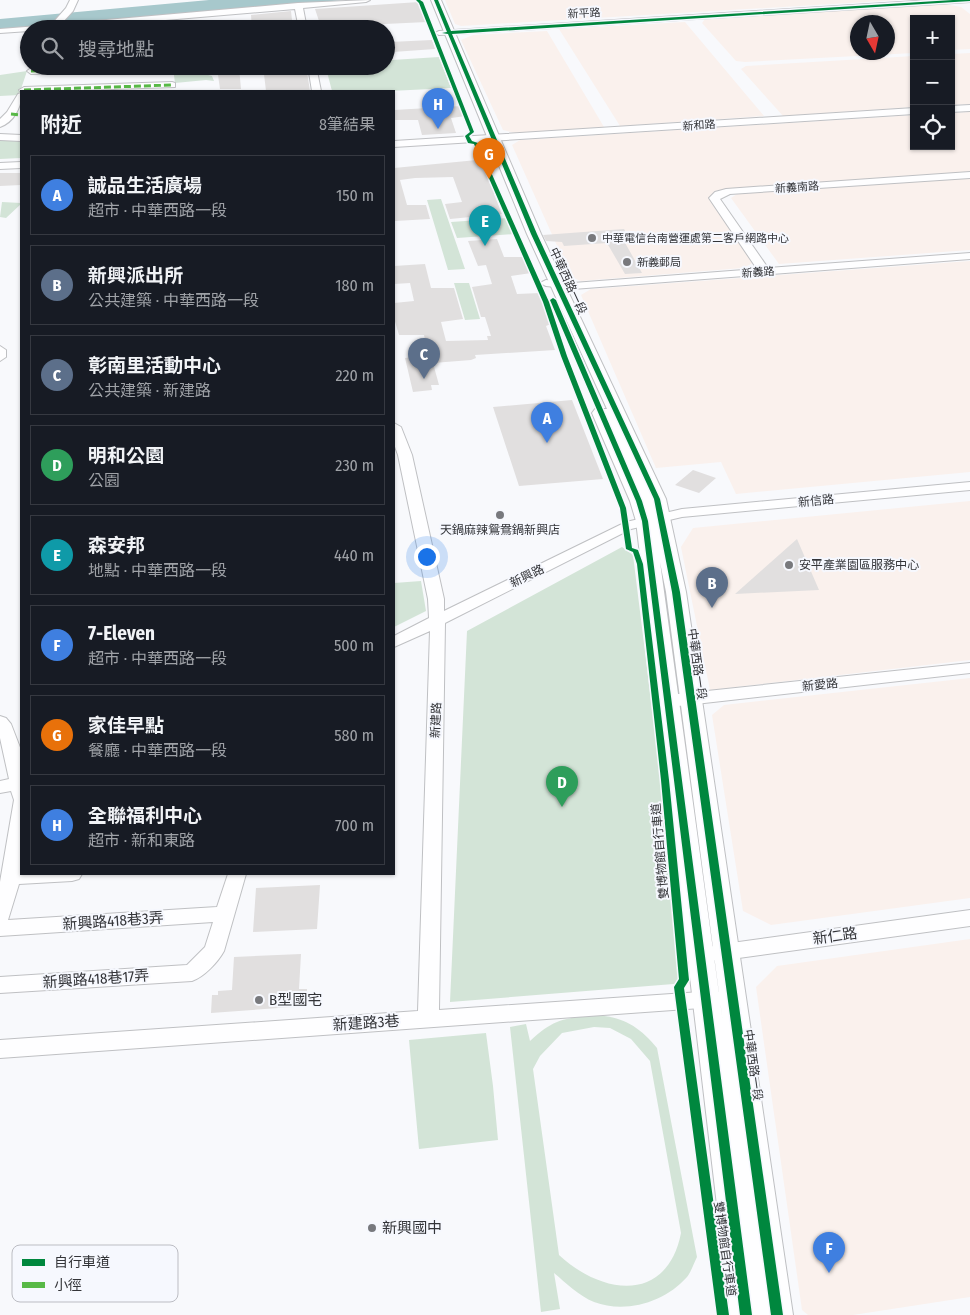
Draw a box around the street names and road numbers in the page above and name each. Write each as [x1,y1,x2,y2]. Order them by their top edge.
street label: 新平路 [567,6,601,21]
street label: 新和路 [682,118,716,133]
street label: 新義南路 [775,179,819,196]
street label: 中華西路一段 [546,245,590,317]
street label: 新義路 [741,265,775,280]
street label: 新信路 [797,492,835,510]
street label: 新興路 [508,562,546,590]
street label: 中華西路一段 [685,627,709,701]
street label: 新愛路 [801,676,839,694]
street label: 新建路 [428,702,444,738]
street label: 雙博物館自行車道 [649,803,671,899]
street label: 新興路418巷3弄 [62,908,164,934]
street label: 新仁路 [811,924,859,948]
street label: 新興路418巷17弄 [42,966,150,992]
street label: 新建路3巷 [332,1012,400,1034]
street label: 中華西路一段 [741,1028,765,1102]
street label: 雙博物館自行車道 [711,1200,739,1298]

